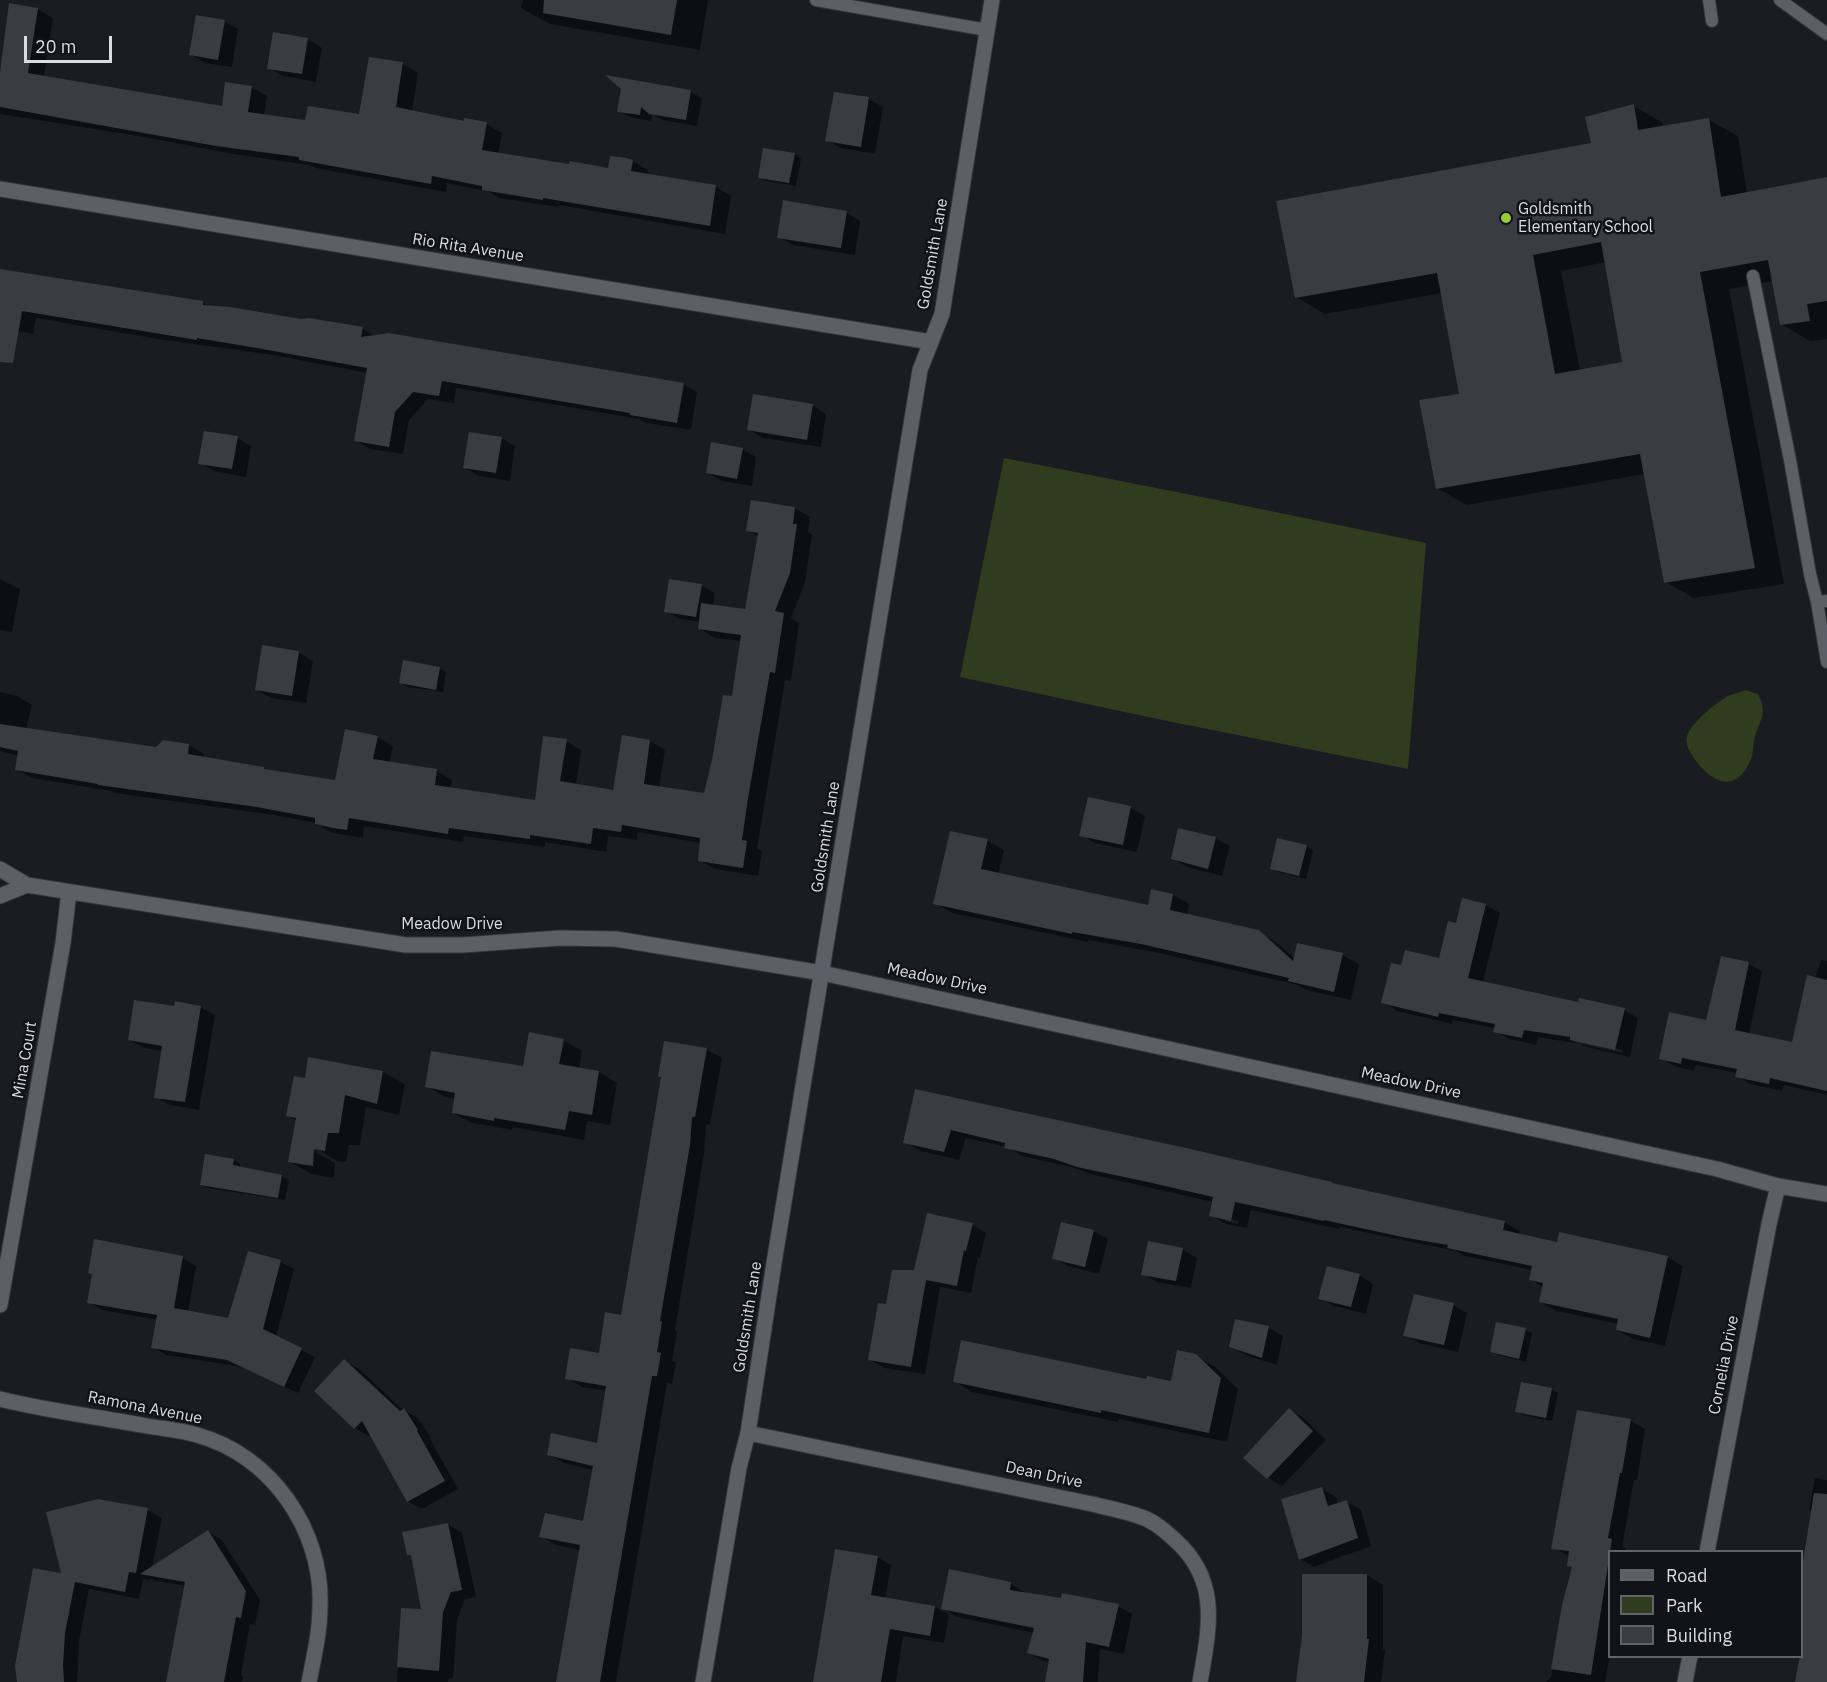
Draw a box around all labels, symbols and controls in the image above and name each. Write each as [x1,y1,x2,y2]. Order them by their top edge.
scale bar [27,24,116,62]
text: 20 m [35,35,77,58]
street label: Goldsmith Lane [914,197,952,311]
place label: Goldsmith Elementary School [1518,199,1653,237]
marker: Goldsmith Elementary School [1499,211,1513,225]
street label: Rio Rita Avenue [411,230,525,266]
street label: Goldsmith Lane [808,780,844,894]
street label: Meadow Drive [401,914,503,934]
street label: Meadow Drive [885,959,989,999]
street label: Mina Court [9,1020,41,1100]
street label: Meadow Drive [1359,1063,1463,1103]
street label: Goldsmith Lane [730,1260,766,1374]
street label: Cornelia Drive [1705,1314,1743,1416]
street label: Ramona Avenue [86,1387,204,1429]
street label: Dean Drive [1004,1457,1084,1493]
legend [1608,1550,1803,1658]
text: Road [1666,1564,1707,1587]
text: Park [1666,1594,1702,1617]
text: Building [1666,1624,1732,1647]

